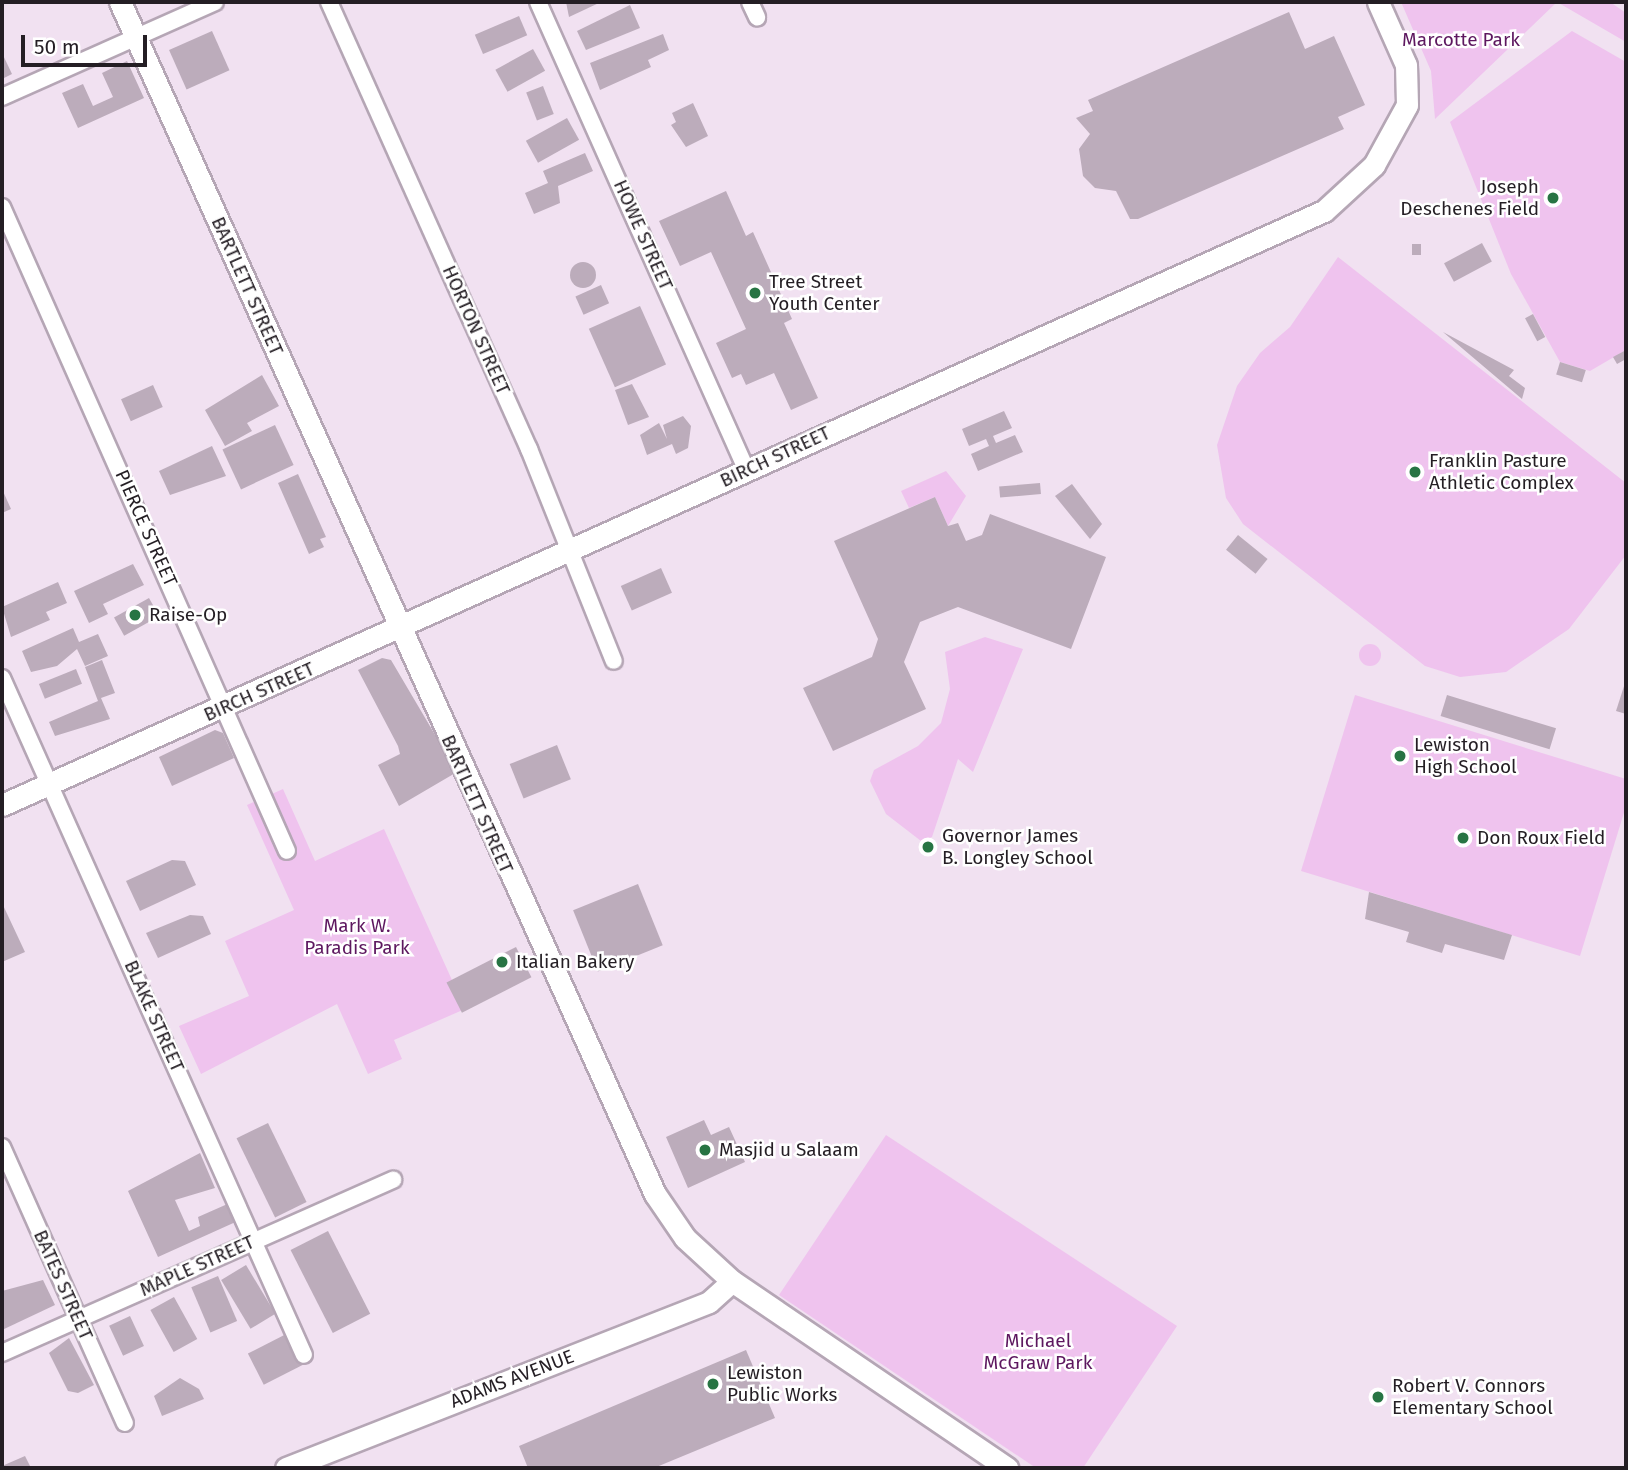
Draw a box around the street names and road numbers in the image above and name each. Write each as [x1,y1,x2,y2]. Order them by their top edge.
street label: HOWE STREET [609,176,677,294]
street label: BARTLETT STREET [206,213,288,359]
street label: HORTON STREET [437,262,515,398]
street label: BIRCH STREET [716,422,834,492]
street label: PIERCE STREET [110,466,182,590]
street label: BIRCH STREET [200,657,318,727]
street label: BARTLETT STREET [436,731,518,877]
street label: BLAKE STREET [119,957,189,1075]
street label: BATES STREET [29,1226,97,1344]
street label: MAPLE STREET [136,1231,258,1301]
street label: ADAMS AVENUE [447,1345,577,1413]

